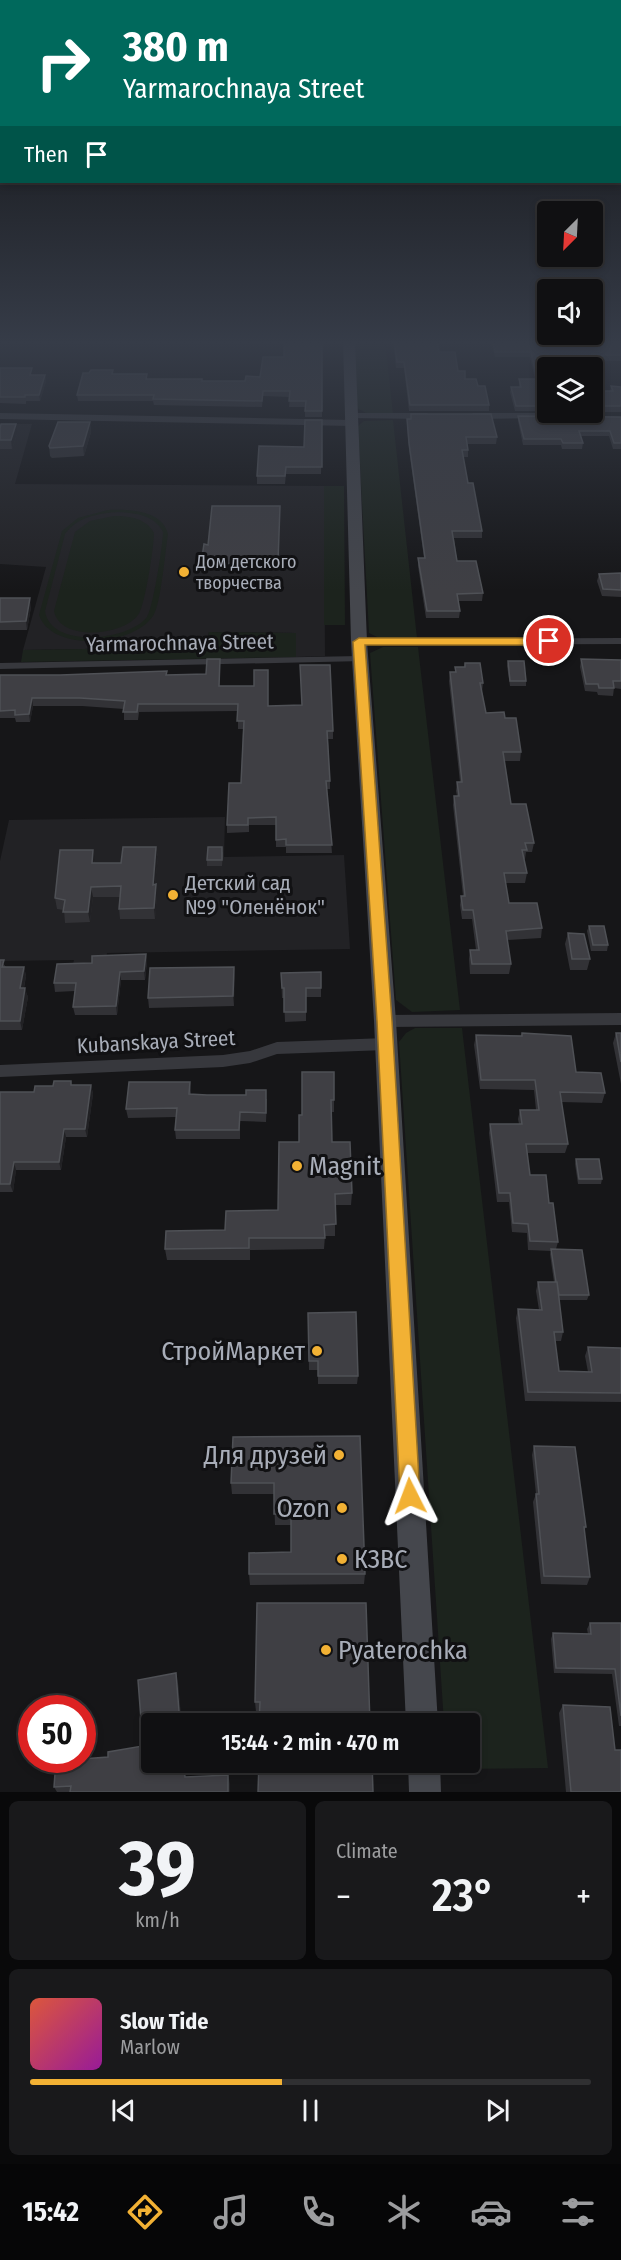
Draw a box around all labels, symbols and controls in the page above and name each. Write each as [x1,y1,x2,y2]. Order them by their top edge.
text: 380 m [123,22,229,72]
icon: right [24,24,102,102]
text: Yarmarochnaya Street [123,73,364,105]
icon: arrive [80,138,113,171]
text: Then [24,141,68,168]
north arrow [537,201,603,267]
map controls [537,201,603,423]
button: sound [537,279,603,345]
button: layers [537,357,603,423]
place label: Дом детского творчества [195,551,296,594]
marker: Дом детского творчества [177,565,191,579]
pin [523,615,574,666]
icon: arrive [532,624,565,657]
street label: Yarmarochnaya Street [86,628,274,658]
place label: Детский сад №9 "Оленёнок" [184,870,325,920]
marker: Детский сад №9 "Оленёнок" [166,888,180,902]
street label: Kubanskaya Street [76,1025,236,1059]
place label: Magnit [309,1151,381,1182]
marker: Magnit [290,1159,304,1173]
place label: СтройМаркет [161,1336,305,1367]
marker: СтройМаркет [310,1344,324,1358]
place label: Для друзей [203,1440,327,1471]
marker: Для друзей [332,1448,346,1462]
position arrow [378,1464,442,1528]
place label: Ozon [276,1493,330,1524]
marker: Ozon [335,1501,349,1515]
place label: КЗВС [354,1544,407,1575]
marker: КЗВС [335,1552,349,1566]
place label: Pyaterochka [338,1635,468,1666]
marker: Pyaterochka [319,1643,333,1657]
speed limit sign: 50 [18,1695,96,1773]
text: 15:44 · 2 min · 470 m [222,1729,399,1756]
text: 39 [119,1822,196,1916]
text: Climate [336,1839,398,1863]
text: 23° [432,1869,495,1923]
text: − [336,1877,351,1917]
text: + [576,1877,591,1917]
text: km/h [135,1908,180,1932]
text: Slow Tide [120,2008,208,2035]
text: Marlow [120,2035,180,2059]
icon: previous [107,2094,140,2127]
icon: pause [294,2094,327,2127]
icon: next [481,2094,514,2127]
icon: directions [124,2191,166,2233]
icon: music [210,2191,252,2233]
icon: phone [297,2191,339,2233]
icon: climate [383,2191,425,2233]
icon: car [470,2191,512,2233]
icon: filters [557,2191,599,2233]
text: 15:42 [22,2196,79,2228]

